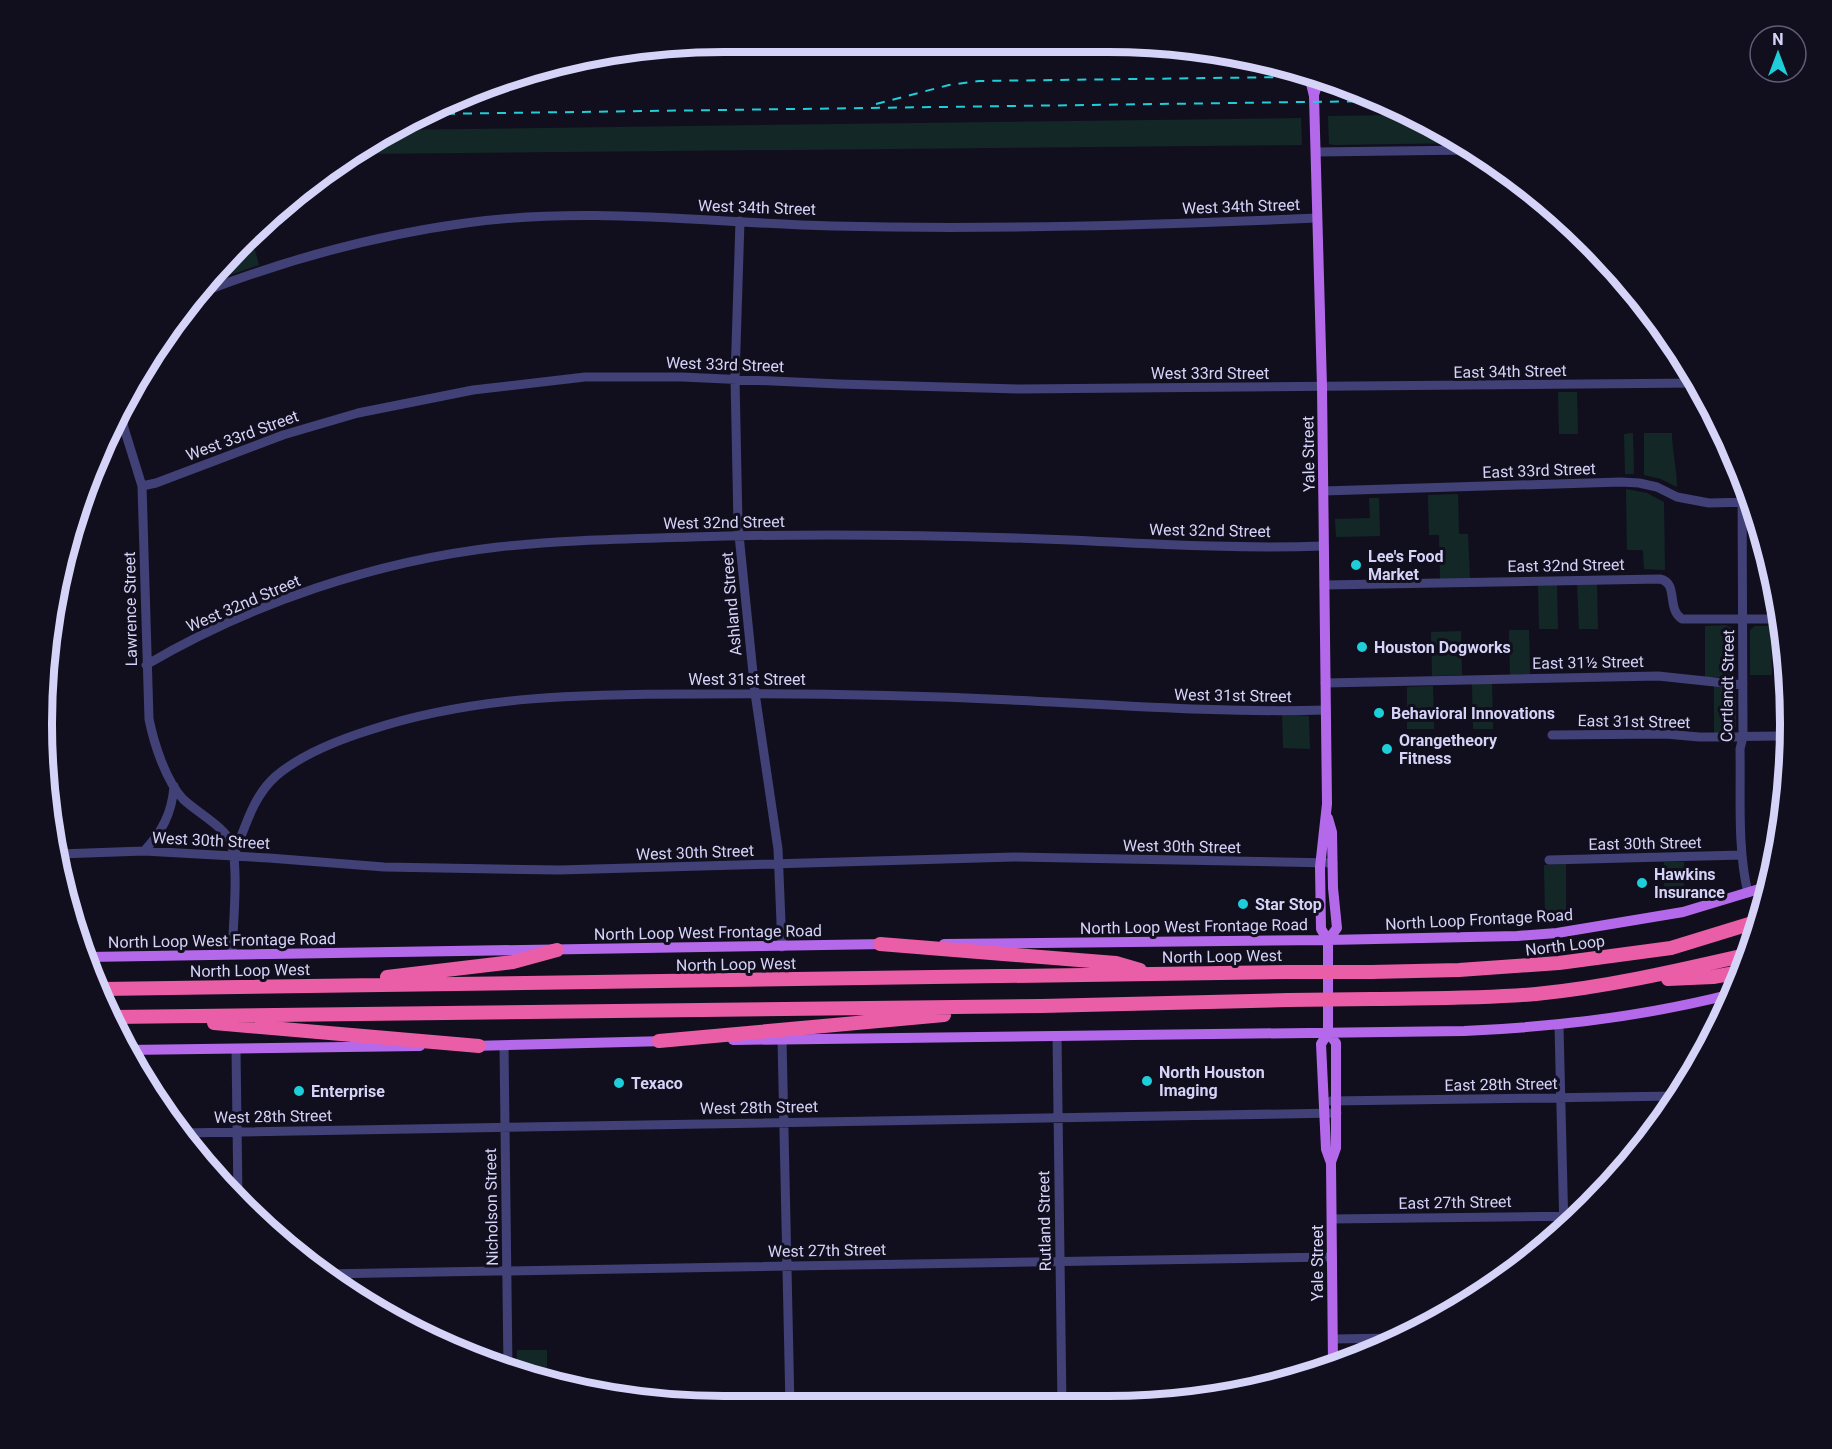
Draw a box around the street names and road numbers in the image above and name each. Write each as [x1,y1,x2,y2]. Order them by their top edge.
street label: West 34th Street [1182,195,1300,218]
street label: West 34th Street [698,196,816,219]
street label: West 33rd Street [666,353,784,376]
street label: East 34th Street [1453,361,1567,382]
street label: West 33rd Street [1151,364,1269,383]
street label: West 33rd Street [183,406,301,465]
street label: Yale Street [1298,416,1319,492]
street label: East 33rd Street [1482,459,1596,482]
street label: West 32nd Street [663,512,785,533]
street label: West 32nd Street [1149,520,1271,541]
street label: Lawrence Street [120,551,141,667]
street label: Ashland Street [717,551,746,657]
street label: East 32nd Street [1507,555,1625,576]
street label: West 32nd Street [183,571,303,636]
street label: Cortlandt Street [1717,630,1738,742]
street label: East 31½ Street [1532,652,1644,673]
street label: West 31st Street [688,670,806,689]
street label: West 31st Street [1174,685,1292,706]
street label: East 31st Street [1577,711,1691,732]
street label: West 30th Street [152,828,270,853]
street label: East 30th Street [1588,833,1702,854]
street label: West 30th Street [1123,836,1241,857]
street label: West 30th Street [636,841,754,864]
street label: North Loop Frontage Road [1385,905,1573,934]
street label: North Loop West Frontage Road [1080,915,1308,938]
street label: North Loop West Frontage Road [594,921,822,944]
street label: North Loop West Frontage Road [108,929,336,952]
street label: North Loop [1524,931,1606,960]
street label: North Loop West [1162,946,1282,967]
street label: North Loop West [676,954,796,975]
street label: North Loop West [190,960,310,981]
street label: East 28th Street [1444,1074,1558,1095]
street label: West 28th Street [700,1097,818,1118]
street label: West 28th Street [214,1106,332,1127]
street label: Nicholson Street [481,1148,502,1266]
street label: Rutland Street [1034,1171,1055,1271]
street label: East 27th Street [1398,1192,1512,1213]
street label: Yale Street [1308,1225,1327,1301]
street label: West 27th Street [768,1240,886,1261]

